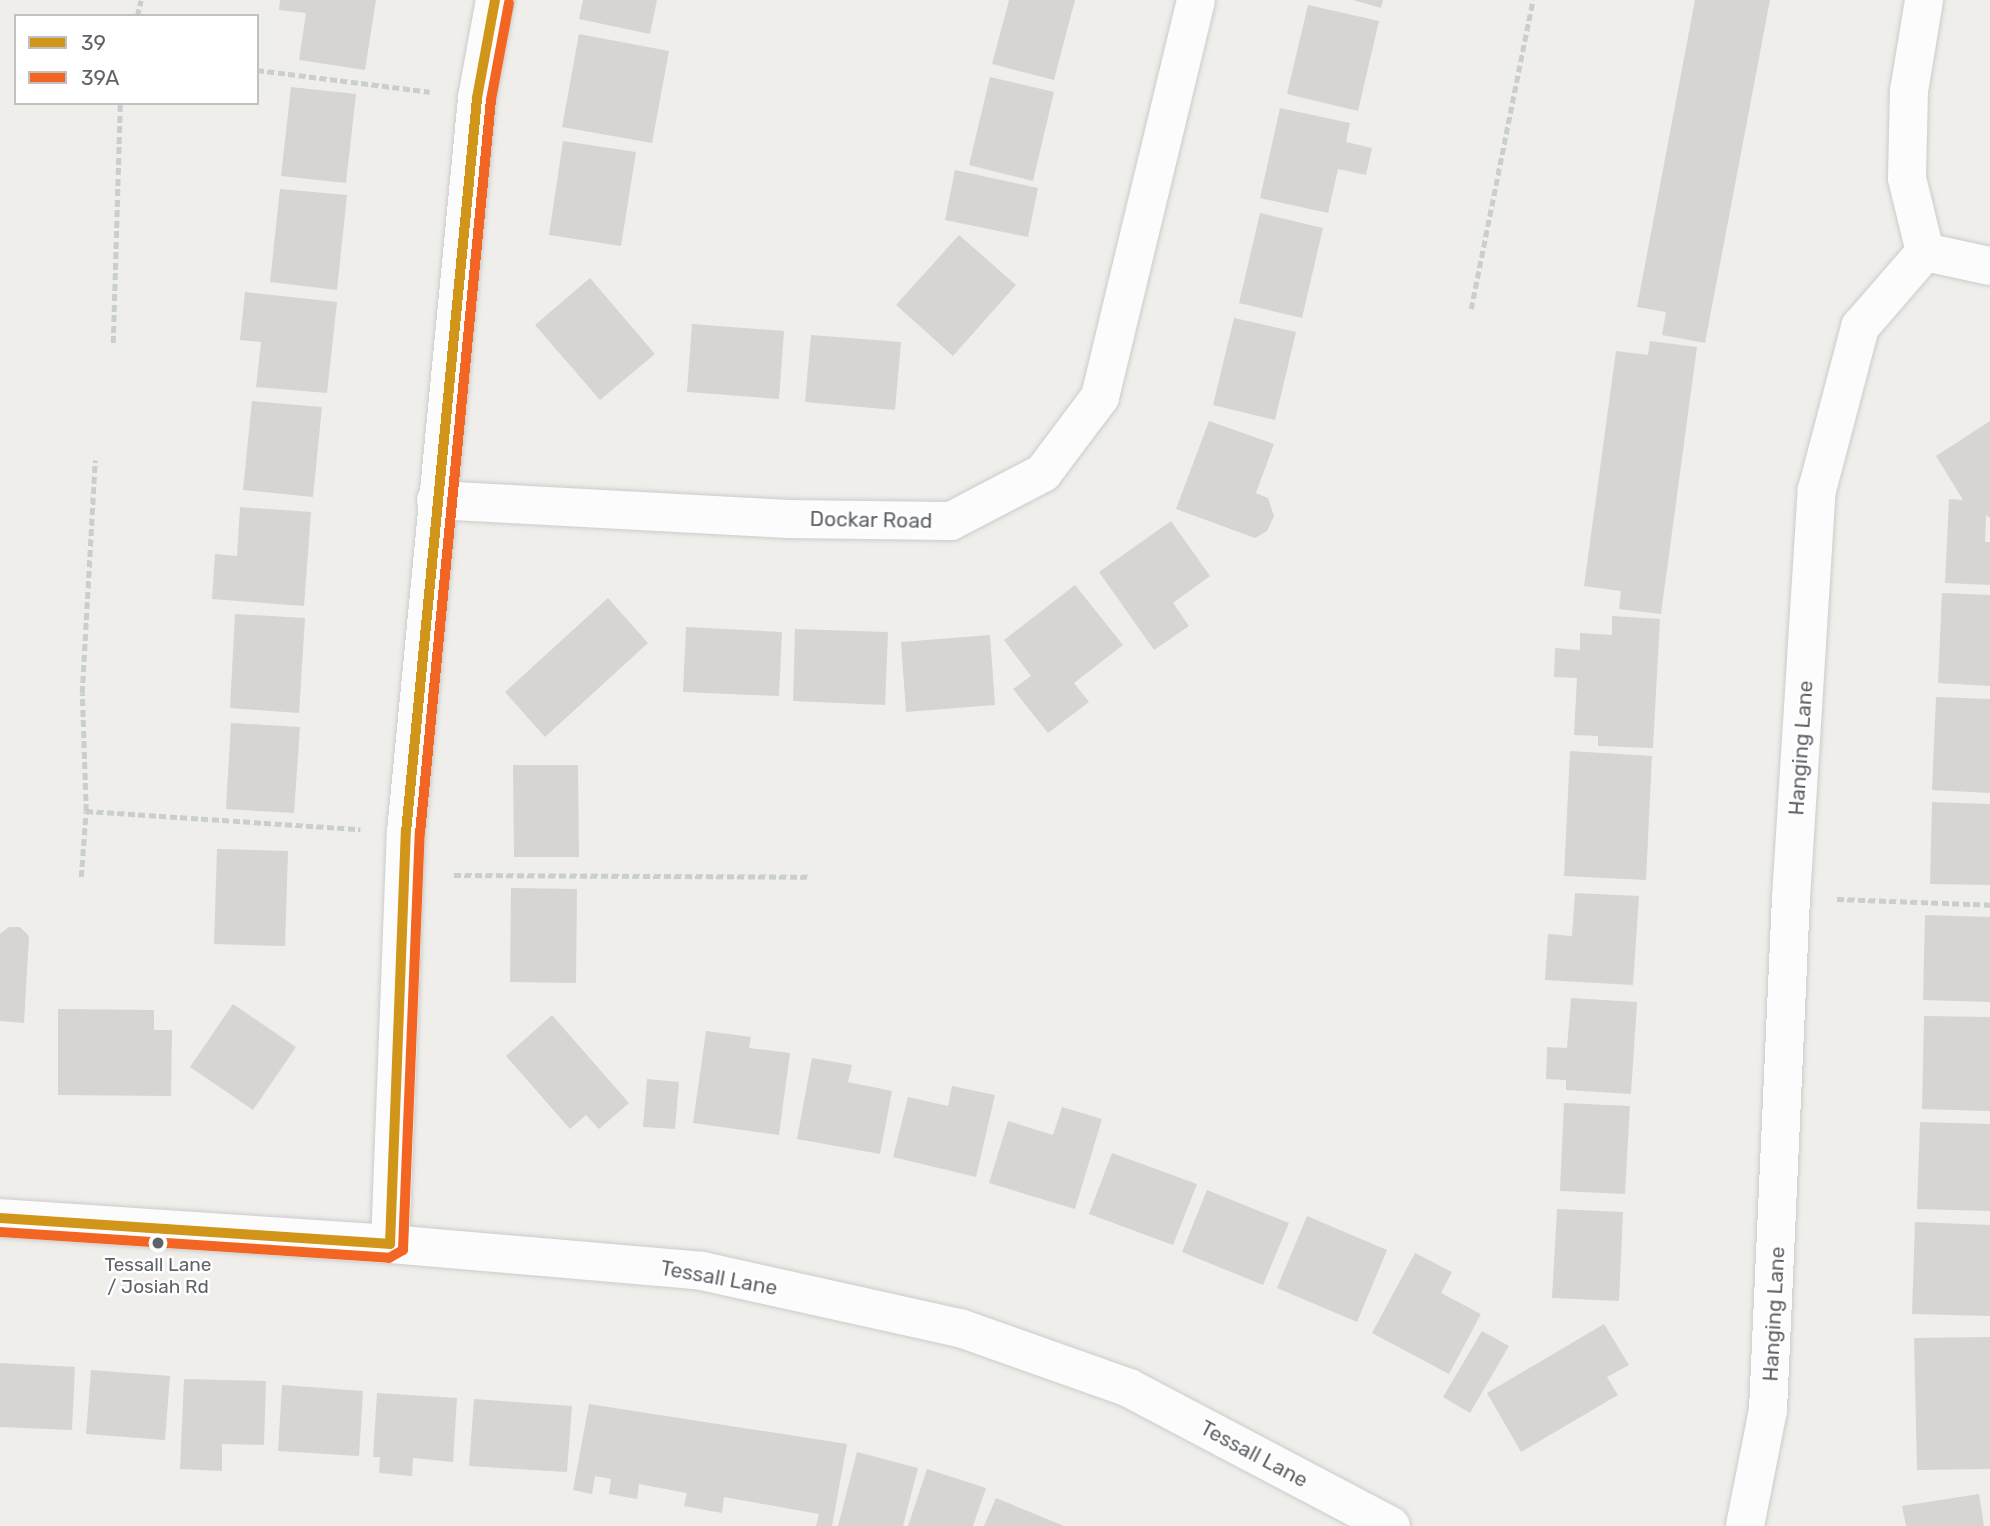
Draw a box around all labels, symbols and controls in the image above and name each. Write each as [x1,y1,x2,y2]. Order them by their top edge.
legend [14,14,259,105]
text: 39 [81,30,106,55]
text: 39A [81,65,119,90]
street label: Dockar Road [809,506,933,534]
street label: Hanging Lane [1784,680,1818,816]
marker: Tessall Lane / Josiah Rd [151,1236,165,1250]
street label: Hanging Lane [1758,1246,1790,1382]
place label: Tessall Lane / Josiah Rd [105,1254,211,1298]
street label: Tessall Lane [659,1255,779,1301]
street label: Tessall Lane [1196,1415,1312,1493]

